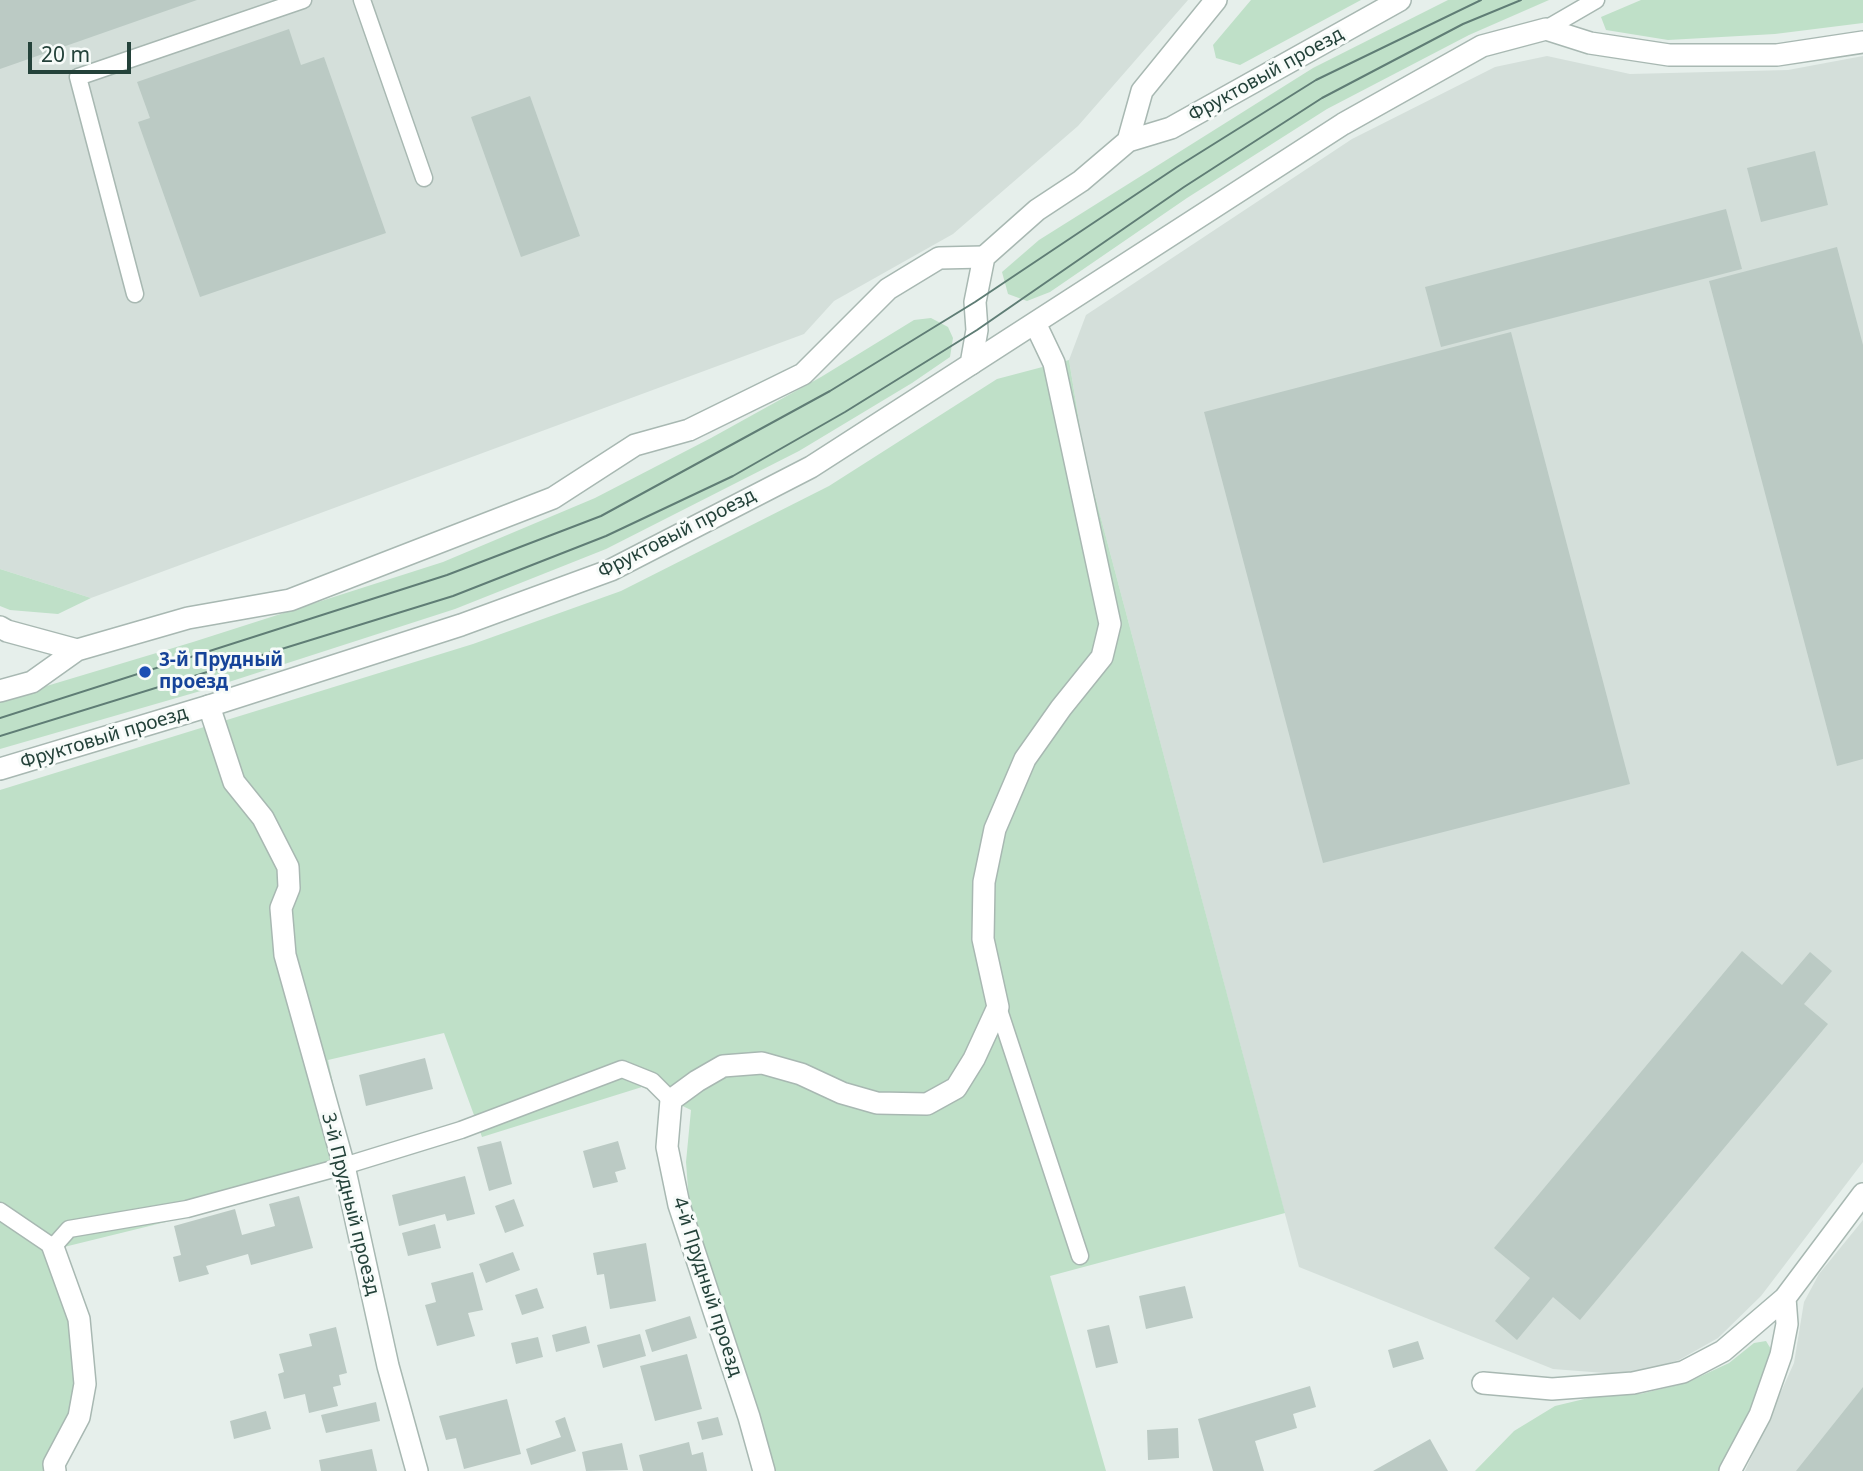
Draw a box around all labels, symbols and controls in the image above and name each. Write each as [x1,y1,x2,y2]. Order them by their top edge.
street label: Фруктовый проезд [1185,23,1347,127]
scale bar [32,28,135,72]
text: 20 m [41,40,90,68]
street label: Фруктовый проезд [594,484,760,584]
place label: 3-й Прудный проезд [159,650,283,694]
marker: 3-й Прудный проезд [137,664,153,680]
street label: Фруктовый проезд [18,702,190,774]
street label: 3-й Прудный проезд [316,1110,384,1298]
street label: 4-й Прудный проезд [667,1194,747,1380]

